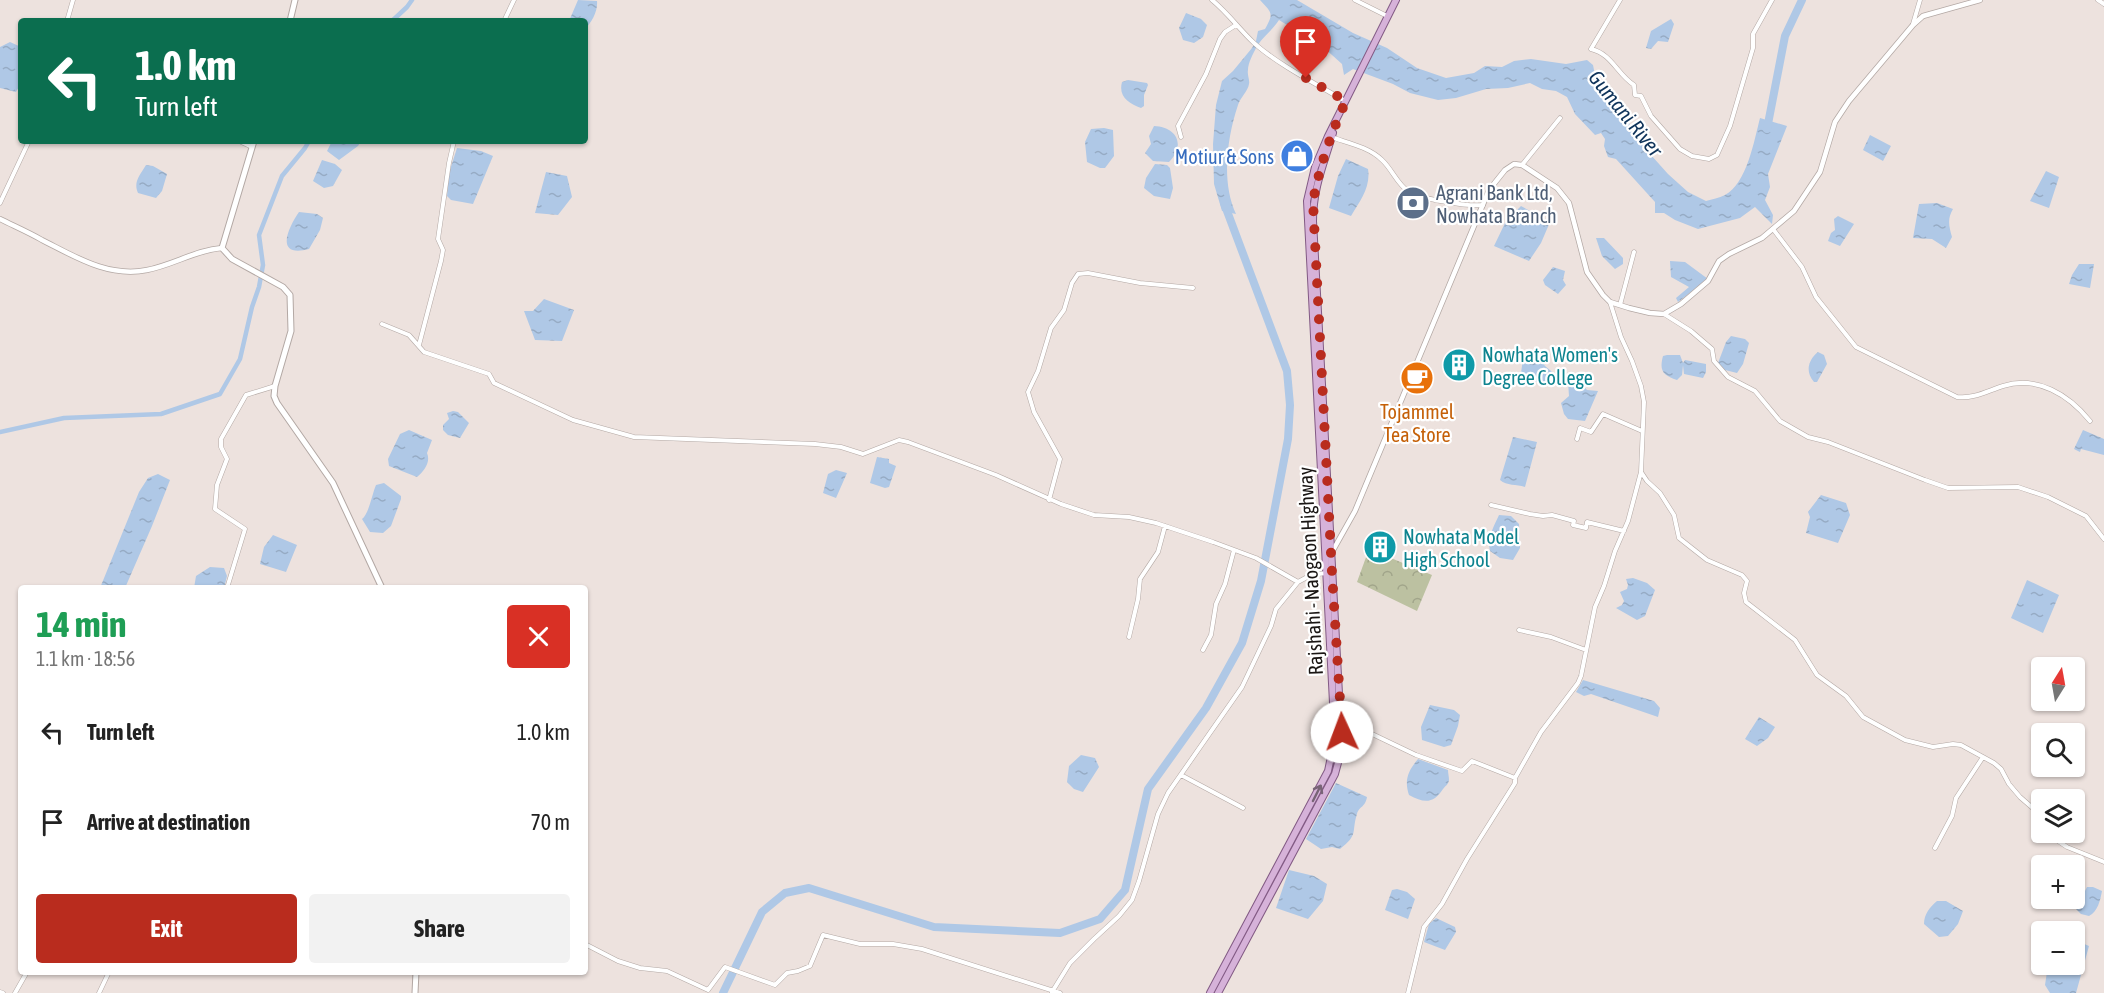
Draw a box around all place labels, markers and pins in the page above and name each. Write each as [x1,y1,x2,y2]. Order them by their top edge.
pin [1280,16,1331,78]
shop icon: Motiur & Sons [1279,138,1315,174]
place label: Motiur & Sons [1175,145,1274,168]
place label: Agrani Bank Ltd, Nowhata Branch [1436,181,1557,227]
bank icon: Agrani Bank Ltd, Nowhata Branch [1395,185,1431,221]
place label: Nowhata Women's Degree College [1482,343,1618,389]
building icon: Nowhata Women's Degree College [1441,347,1477,383]
cafe icon: Tojammel Tea Store [1399,360,1435,396]
place label: Tojammel Tea Store [1380,400,1455,446]
place label: Nowhata Model High School [1403,525,1520,571]
building icon: Nowhata Model High School [1362,529,1398,565]

